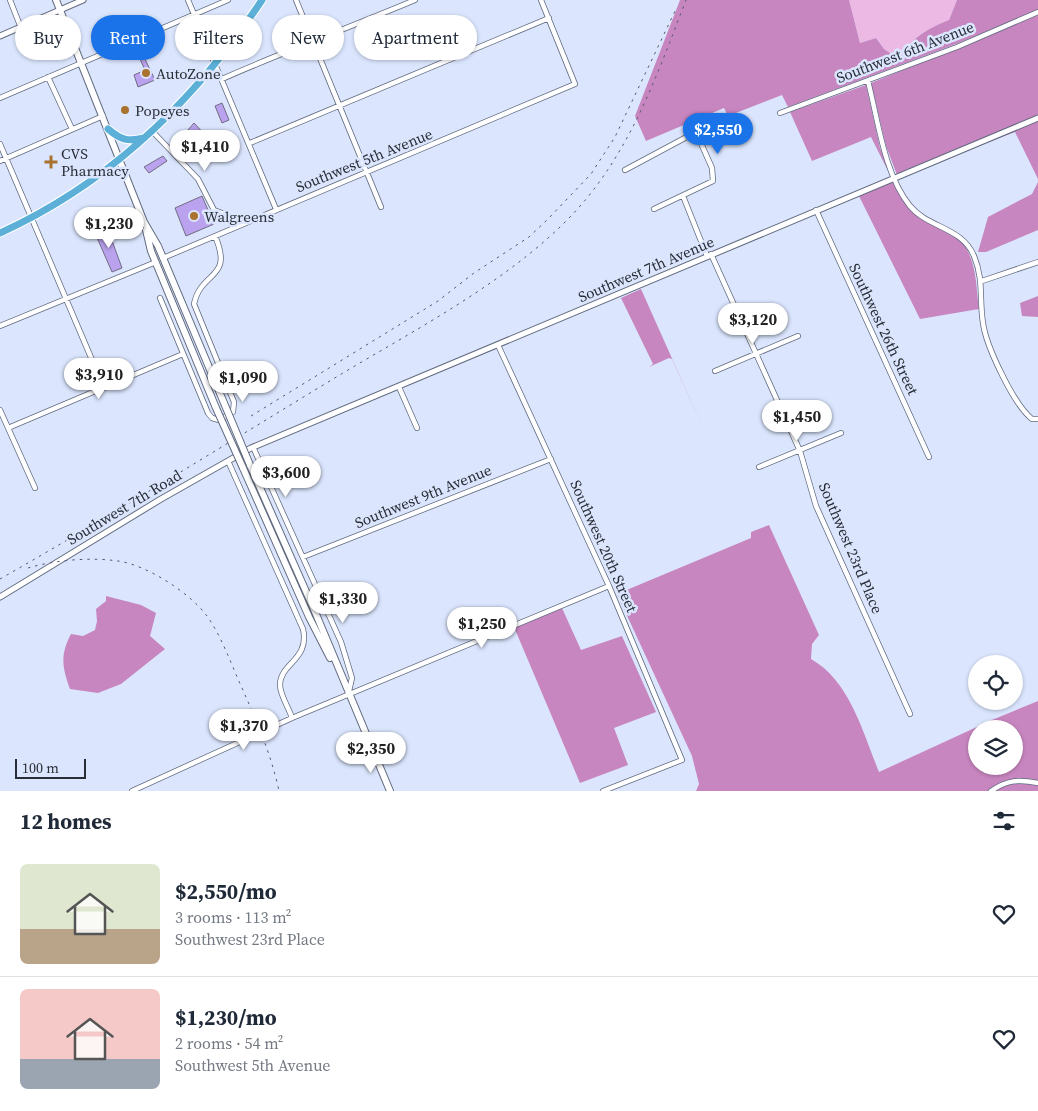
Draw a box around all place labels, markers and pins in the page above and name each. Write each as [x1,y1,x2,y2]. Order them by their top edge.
place label: AutoZone [156,63,221,84]
marker: AutoZone [140,67,152,79]
place label: Popeyes [135,100,189,121]
marker: Popeyes [119,104,131,116]
pin: $2,550 [677,112,759,155]
pin: $1,410 [164,130,246,172]
place label: CVS Pharmacy [61,143,129,181]
marker: CVS Pharmacy [45,156,57,168]
pin: $1,230 [68,206,150,249]
place label: Walgreens [204,206,274,227]
marker: Walgreens [188,210,200,222]
pin: $3,120 [712,302,794,345]
pin: $3,910 [58,358,140,400]
pin: $1,090 [202,360,284,403]
pin: $1,450 [756,400,838,442]
pin: $3,600 [245,456,327,498]
pin: $1,330 [302,582,384,624]
pin: $1,250 [441,606,523,649]
pin: $1,370 [203,708,285,751]
pin: $2,350 [330,732,412,774]

